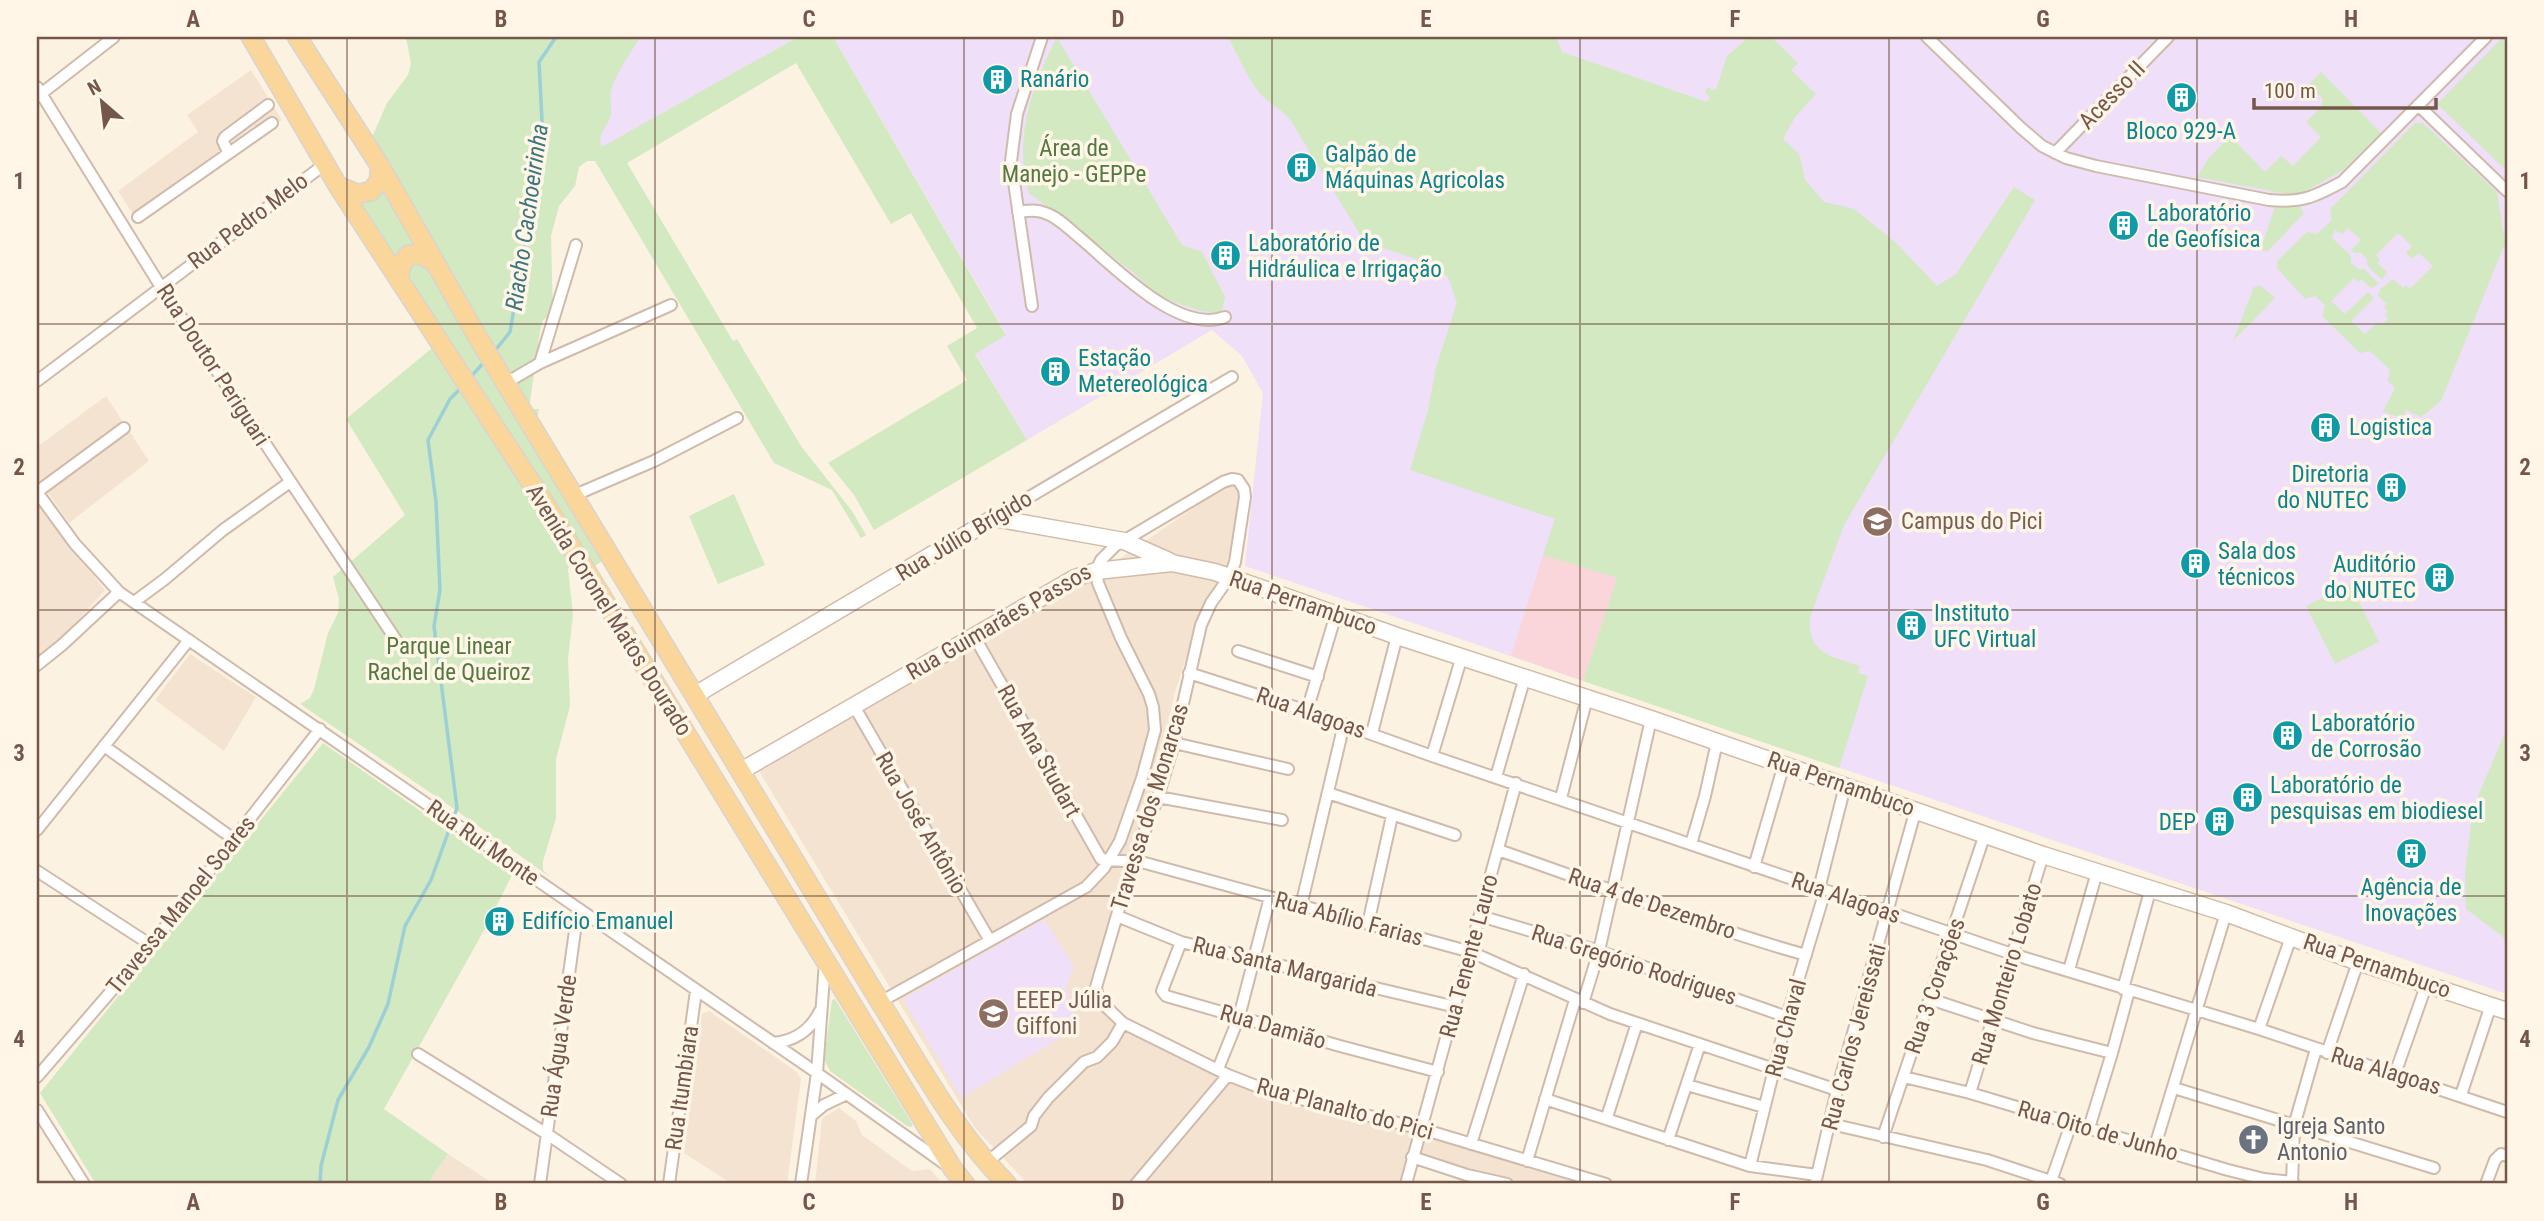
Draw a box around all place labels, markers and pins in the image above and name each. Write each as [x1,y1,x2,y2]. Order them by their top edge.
building icon: Ranário [980,62,1014,96]
place label: Ranário [1020,66,1089,93]
building icon: Bloco 929-A [2164,80,2198,114]
place label: Bloco 929-A [2126,118,2236,145]
place label: Galpão de Máquinas Agricolas [1325,141,1505,194]
building icon: Galpão de Máquinas Agricolas [1285,150,1319,184]
place label: Laboratório de Geofísica [2147,200,2260,253]
building icon: Laboratório de Geofísica [2107,209,2141,243]
place label: Laboratório de Hidráulica e Irrigação [1248,230,1442,283]
building icon: Laboratório de Hidráulica e Irrigação [1208,239,1242,273]
place label: Estação Metereológica [1078,345,1208,398]
building icon: Estação Metereológica [1038,354,1072,388]
building icon: Logistica [2309,410,2343,444]
place label: Logistica [2349,414,2432,441]
place label: Diretoria do NUTEC [2277,461,2369,514]
building icon: Diretoria do NUTEC [2375,470,2409,504]
school or university icon: Campus do Pici [1861,504,1895,538]
place label: Campus do Pici [1901,508,2043,535]
place label: Sala dos técnicos [2218,538,2296,591]
building icon: Sala dos técnicos [2178,547,2212,581]
place label: Auditório do NUTEC [2324,551,2416,604]
building icon: Auditório do NUTEC [2422,560,2456,594]
place label: Instituto UFC Virtual [1934,600,2036,653]
building icon: Instituto UFC Virtual [1894,609,1928,643]
place label: Laboratório de Corrosão [2311,710,2421,763]
building icon: Laboratório de Corrosão [2271,719,2305,753]
place label: Laboratório de pesquisas em biodiesel [2270,772,2483,825]
building icon: Laboratório de pesquisas em biodiesel [2230,781,2264,815]
building icon: DEP [2202,805,2236,839]
place label: DEP [2159,809,2196,836]
building icon: Agência de Inovações [2394,836,2428,870]
place label: Agência de Inovações [2361,874,2461,927]
building icon: Edifício Emanuel [482,904,516,938]
place label: Edifício Emanuel [522,908,673,935]
place label: EEEP Júlia Giffoni [1016,987,1112,1040]
school or university icon: EEEP Júlia Giffoni [976,996,1010,1030]
place label: Igreja Santo Antonio [2277,1113,2385,1166]
church icon: Igreja Santo Antonio [2237,1122,2271,1156]

